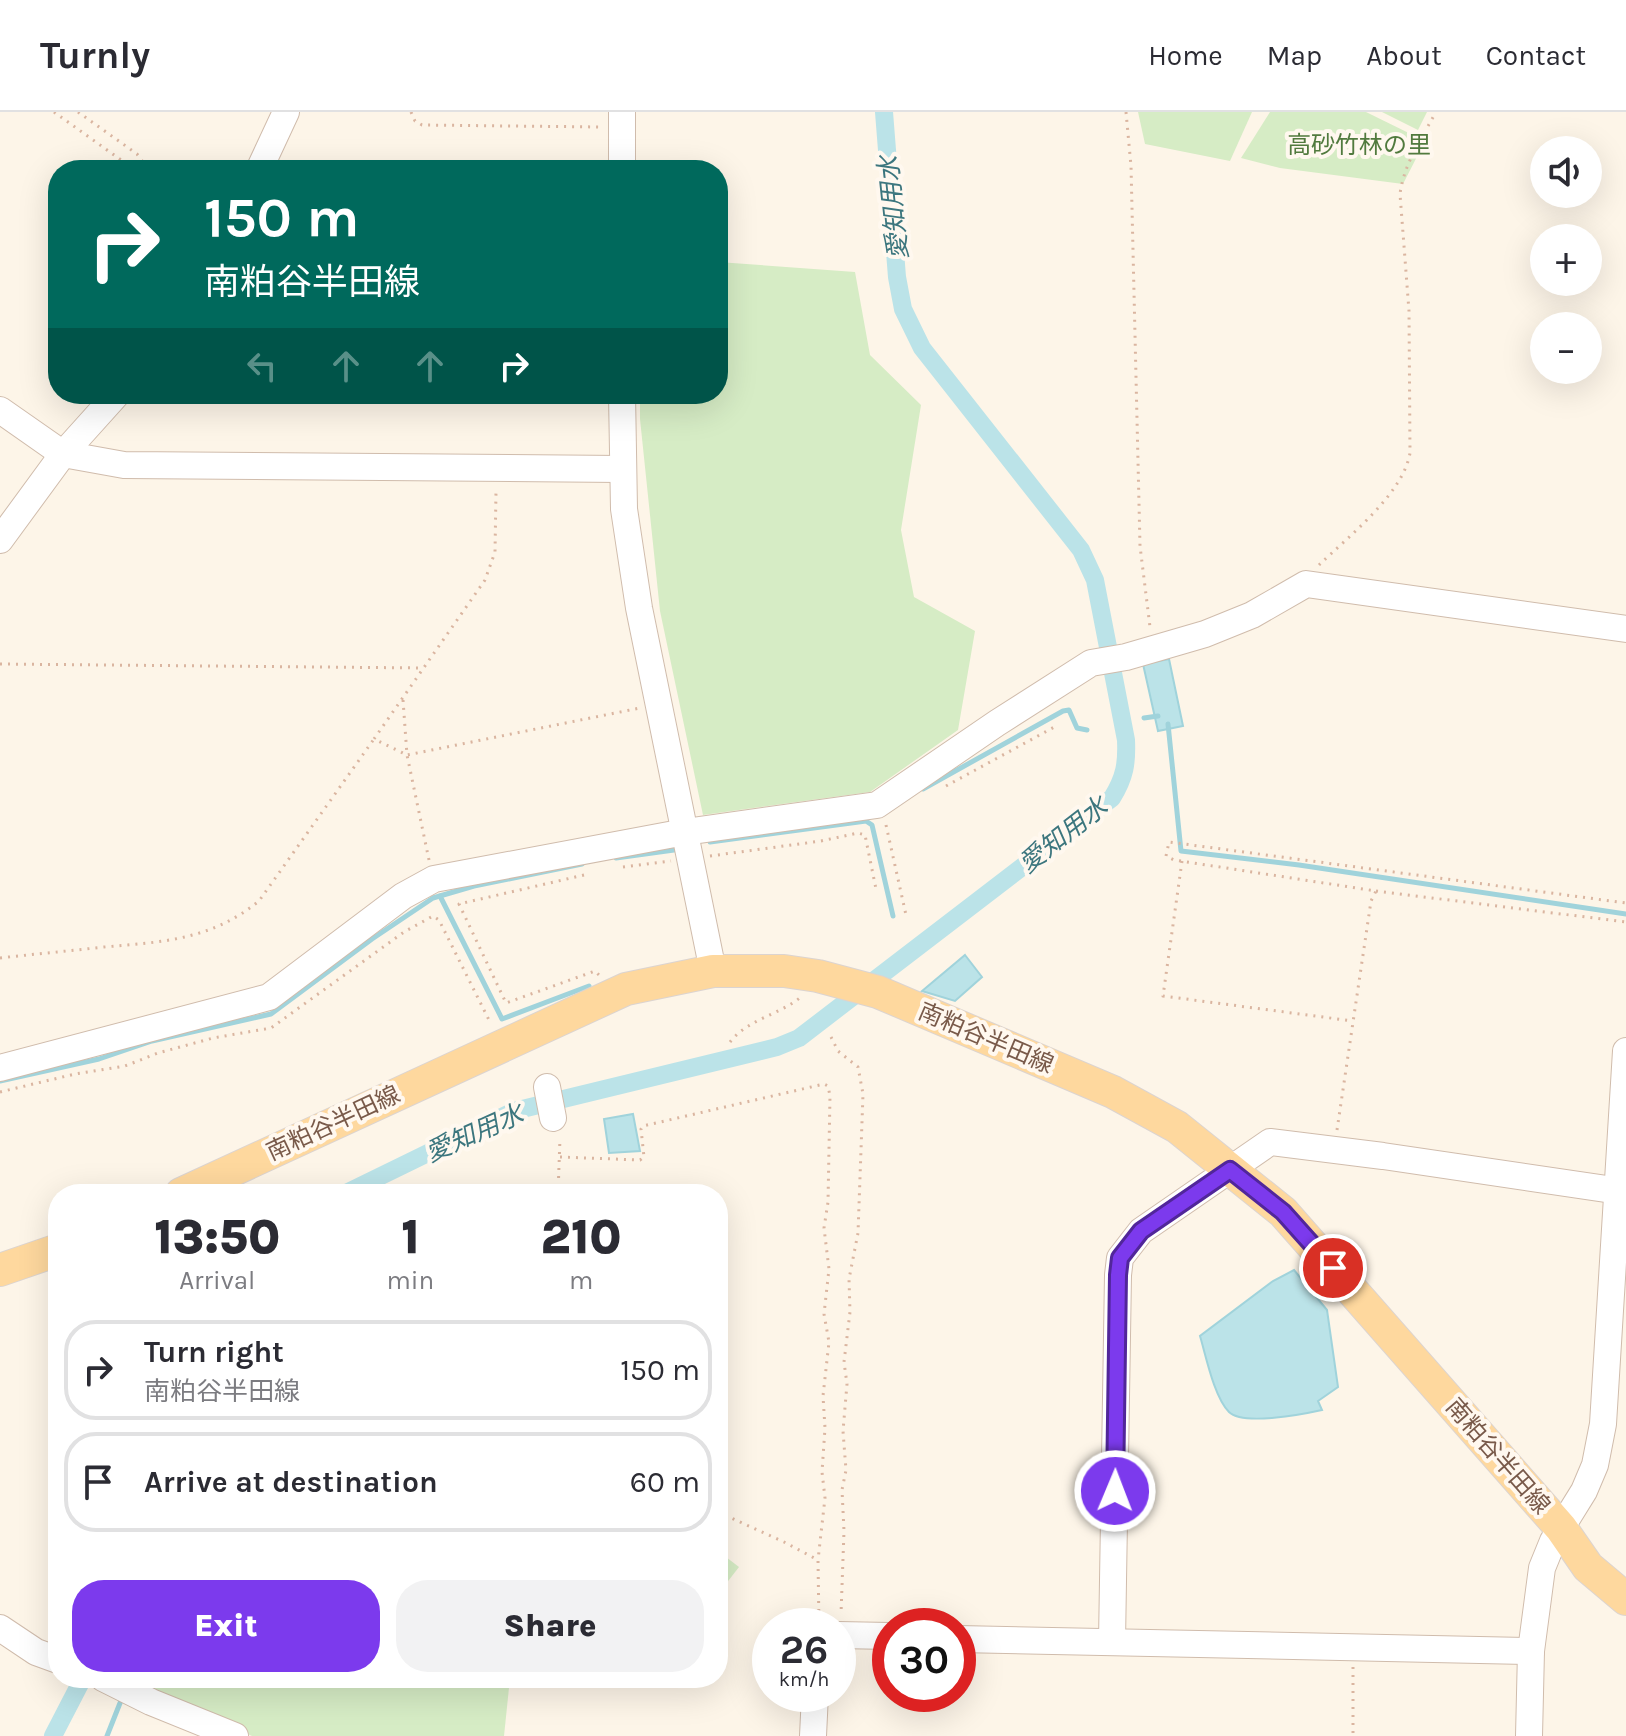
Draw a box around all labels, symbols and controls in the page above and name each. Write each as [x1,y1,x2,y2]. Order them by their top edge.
text: Turnly [40,33,150,78]
text: Home [1148,39,1223,72]
text: Map [1267,39,1322,72]
text: About [1366,39,1442,72]
text: Contact [1486,39,1586,72]
park label: 高砂竹林の里 [1287,131,1431,159]
map controls [1530,136,1602,384]
button: sound [1530,136,1602,208]
water label: 愛知用水 [872,152,914,261]
text: 150 m [204,185,359,250]
icon: right [72,192,176,296]
button: + [1530,224,1602,296]
text: 南粕谷半田線 [204,261,420,303]
button: − [1530,312,1602,384]
icon: left [240,344,284,388]
icon: ahead [324,344,368,388]
icon: ahead [408,344,452,388]
icon: right [492,344,536,388]
water label: 愛知用水 [1013,789,1116,880]
street label: 南粕谷半田線 [914,997,1058,1079]
street label: 南粕谷半田線 [262,1080,404,1166]
water label: 愛知用水 [420,1097,531,1169]
text: 13:50 [154,1209,280,1265]
text: 1 [401,1209,420,1265]
text: 210 [541,1209,622,1265]
pin [1299,1234,1367,1302]
icon: arrive [1311,1246,1355,1290]
text: Arrival [179,1265,255,1296]
text: min [387,1265,434,1296]
text: m [569,1265,593,1296]
text: Turn right [144,1334,284,1370]
icon: right [76,1348,120,1392]
text: 150 m [620,1352,700,1388]
text: 南粕谷半田線 [144,1376,300,1407]
street label: 南粕谷半田線 [1440,1392,1556,1520]
position arrow [1073,1449,1157,1533]
icon: arrive [76,1460,120,1504]
text: Arrive at destination [144,1464,438,1500]
text: 60 m [630,1464,700,1500]
button: Exit [72,1580,380,1672]
button: Share [396,1580,704,1672]
speed limit sign: 30 [872,1608,976,1712]
text: 26 [780,1626,828,1673]
text: km/h [779,1668,829,1691]

